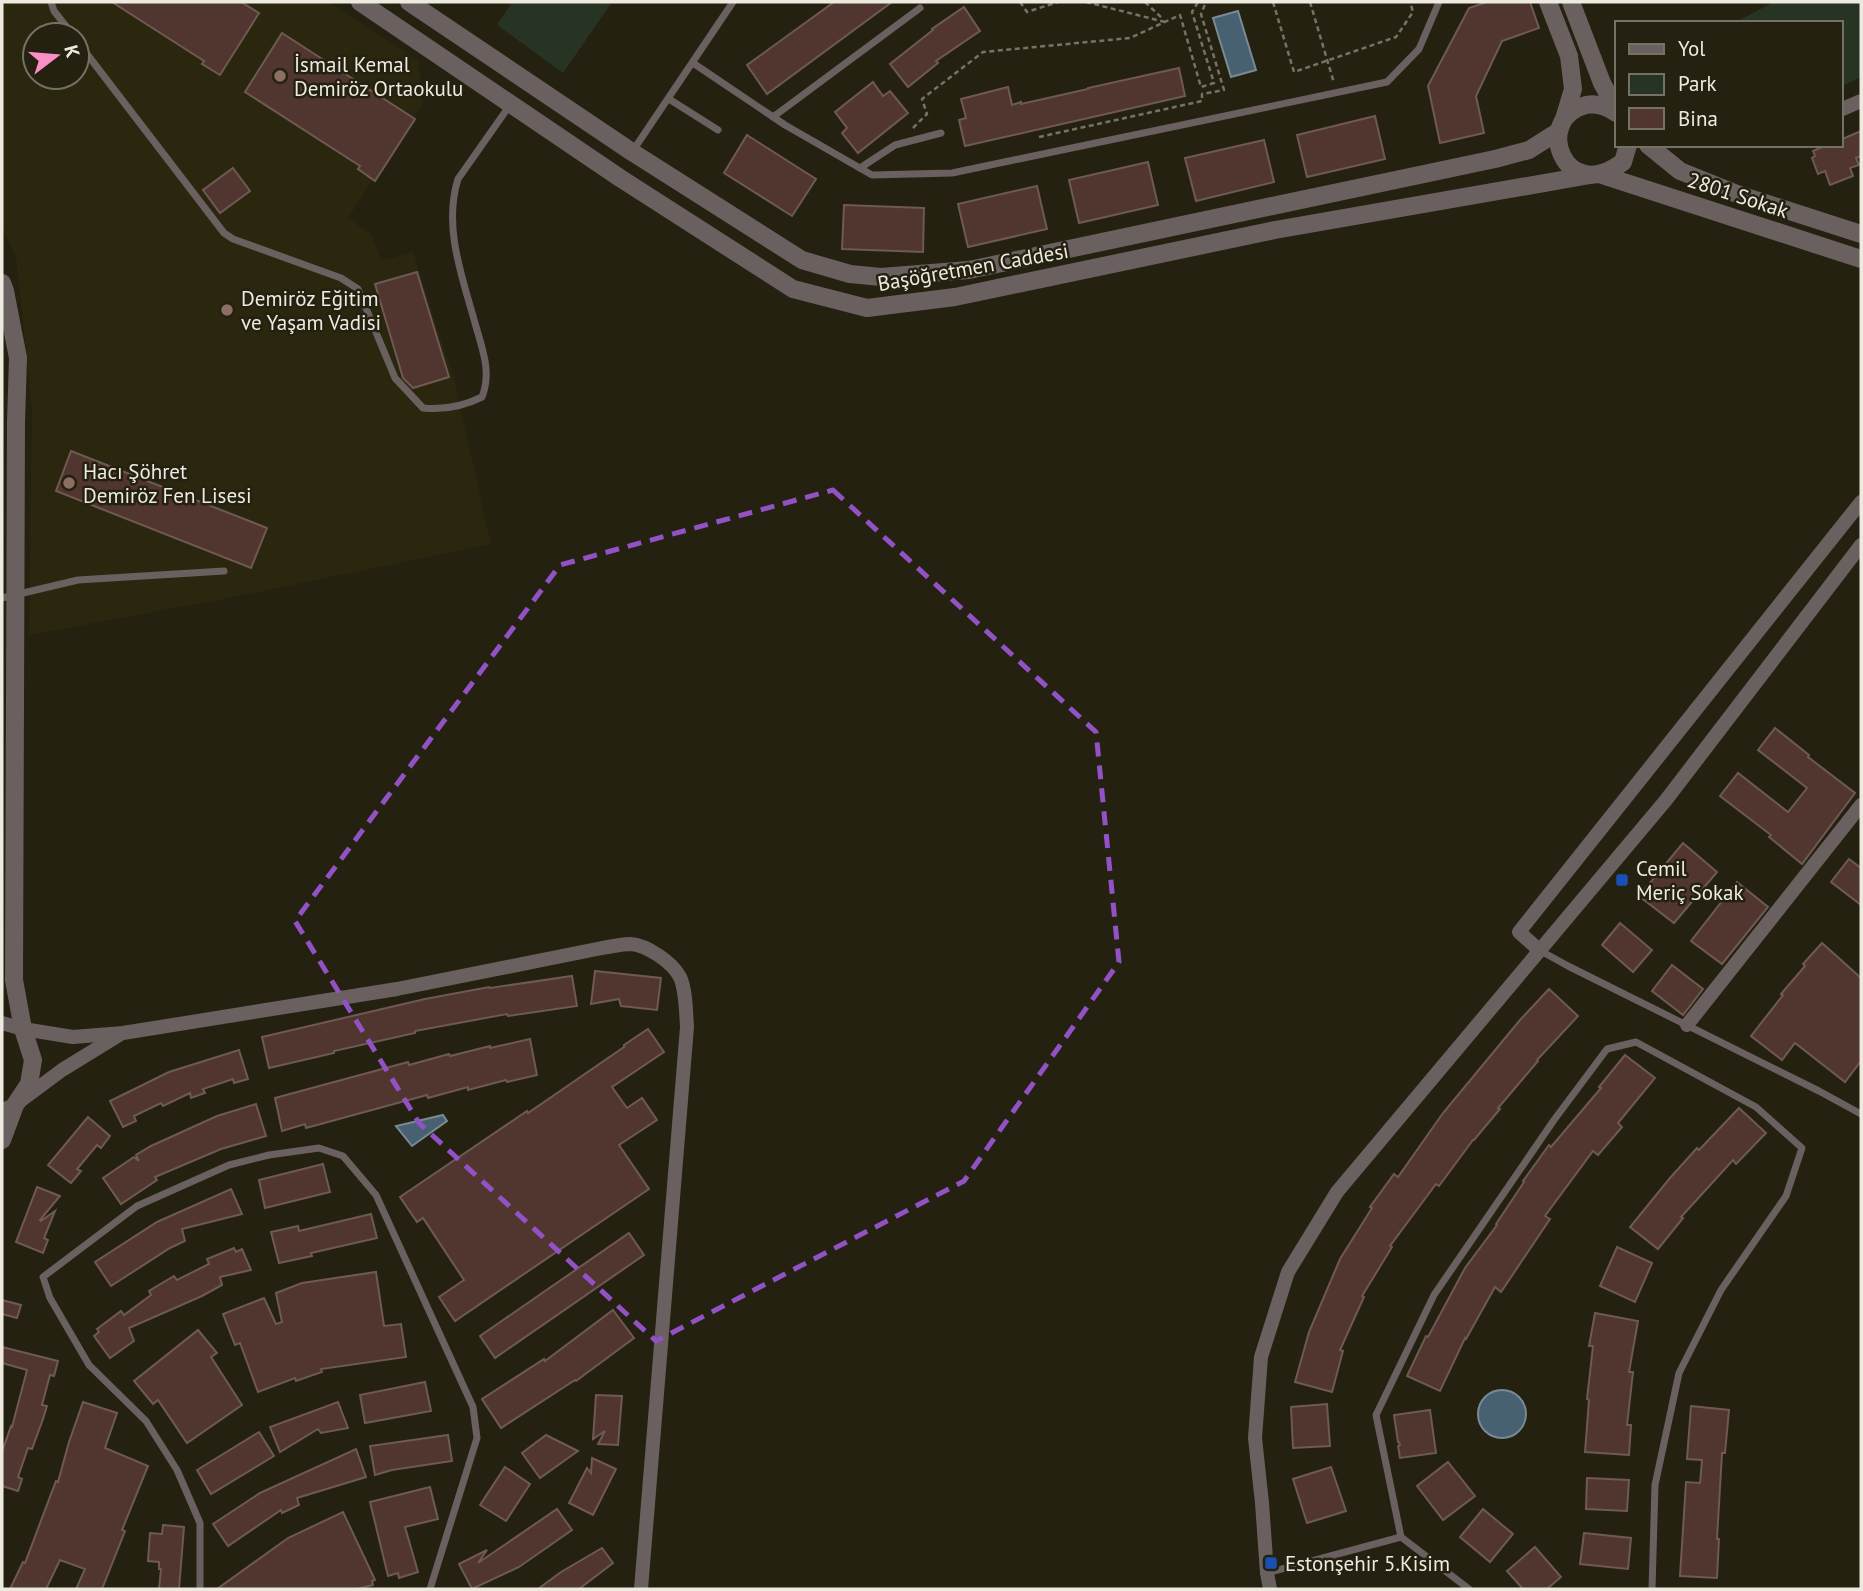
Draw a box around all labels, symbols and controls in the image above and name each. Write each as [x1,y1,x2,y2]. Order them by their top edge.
north arrow [21,21,91,91]
legend [1615,21,1842,147]
text: Yol [1678,35,1705,62]
text: K [59,42,86,60]
place label: İsmail Kemal Demiröz Ortaokulu [294,51,463,102]
marker: İsmail Kemal Demiröz Ortaokulu [272,68,288,84]
text: Park [1678,70,1717,97]
text: Bina [1678,105,1718,132]
street label: 2801 Sokak [1684,166,1792,224]
street label: Başöğretmen Caddesi [875,237,1071,297]
place label: Demiröz Eğitim ve Yaşam Vadisi [241,285,381,336]
marker: Demiröz Eğitim ve Yaşam Vadisi [219,302,235,318]
place label: Hacı Şöhret Demiröz Fen Lisesi [83,458,252,509]
marker: Hacı Şöhret Demiröz Fen Lisesi [61,475,77,491]
place label: Cemil Meriç Sokak [1636,855,1744,906]
marker: Cemil Meriç Sokak [1614,872,1630,888]
place label: Estonşehir 5.Kisim [1285,1550,1450,1577]
marker: Estonşehir 5.Kisim [1263,1555,1279,1571]

